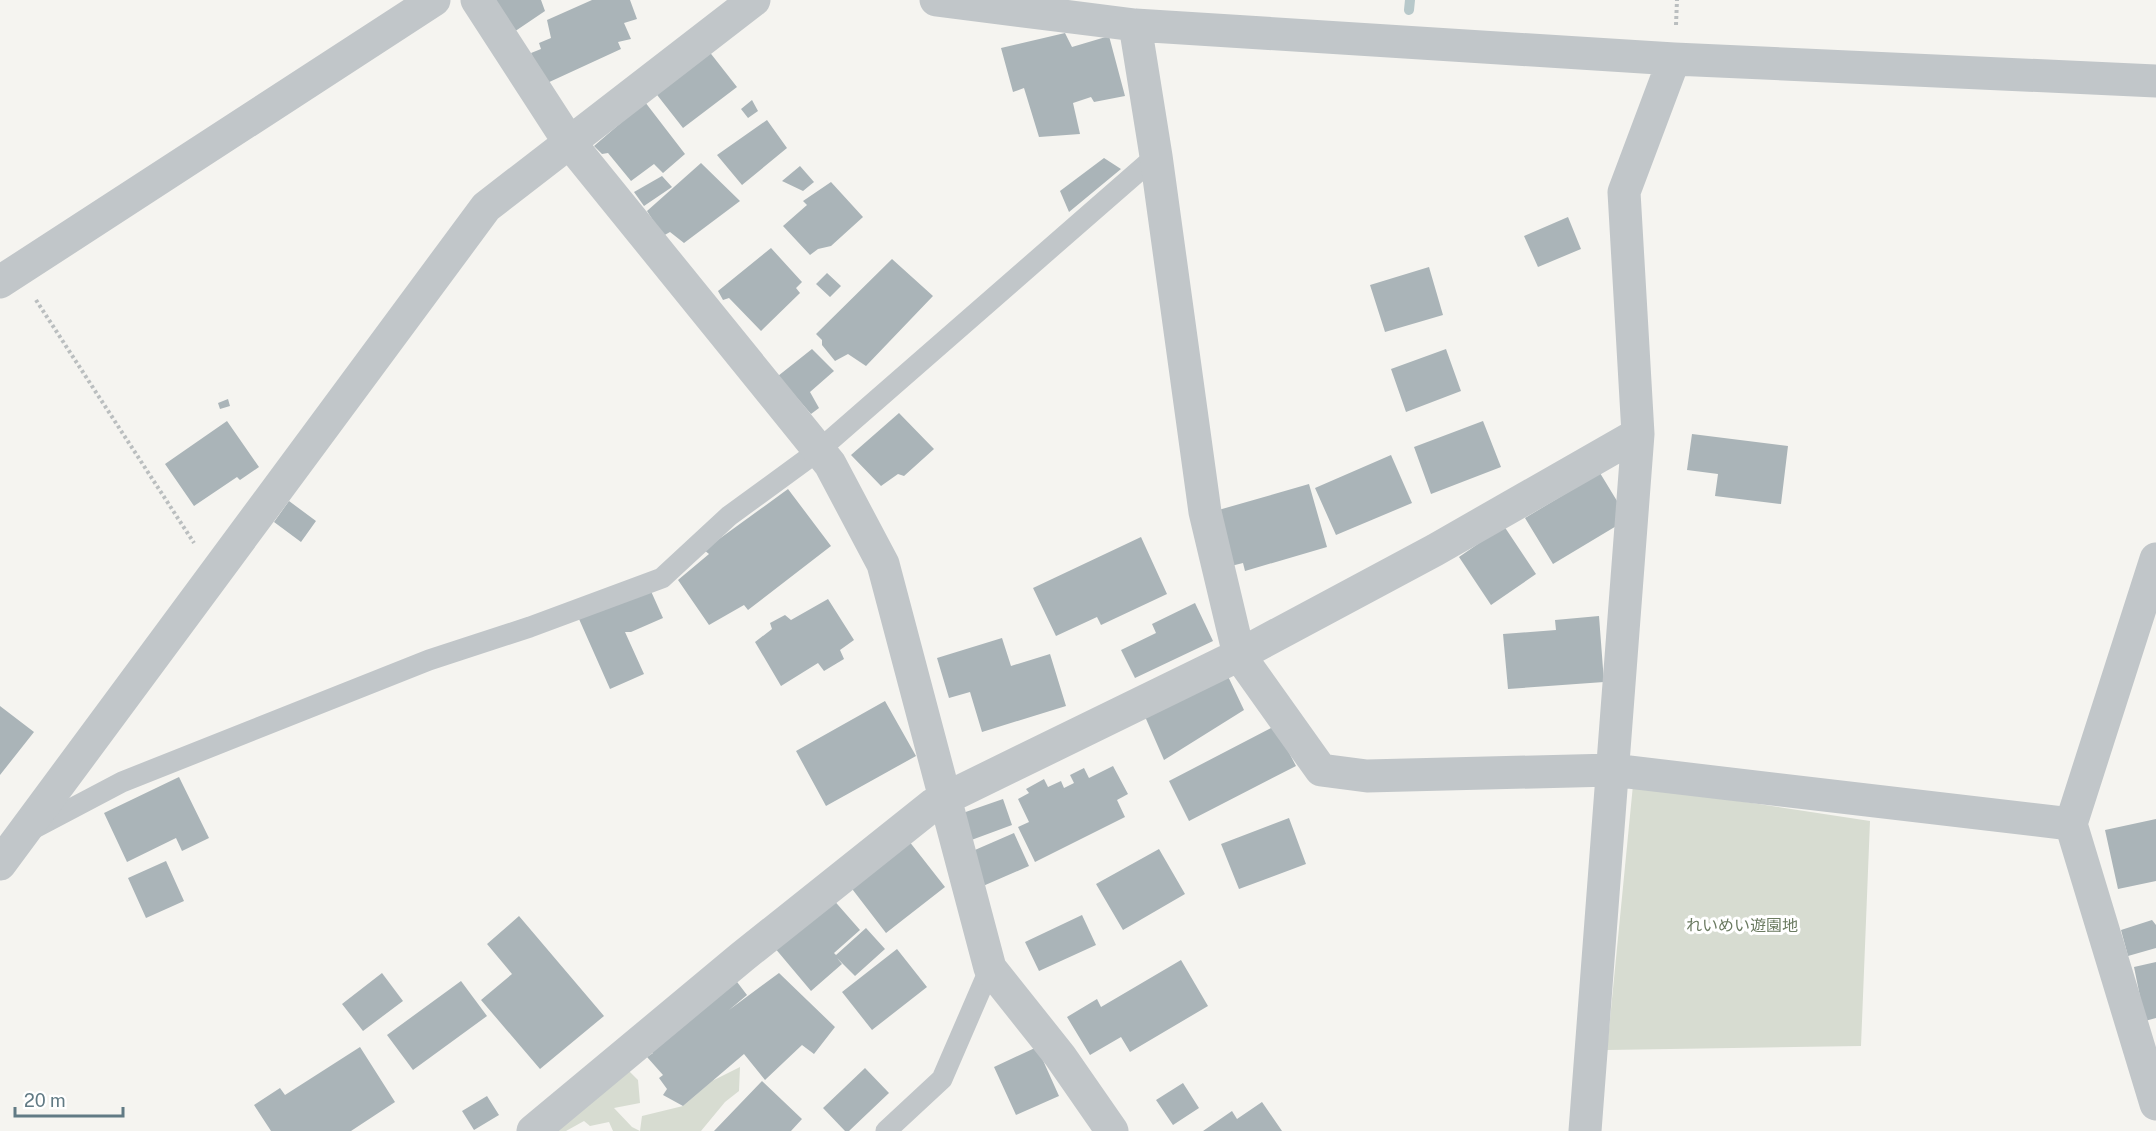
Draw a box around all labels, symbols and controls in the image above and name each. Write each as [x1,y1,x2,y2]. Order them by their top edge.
park label: れいめい遊園地 [1686,916,1798,935]
scale bar [15,1080,123,1118]
text: 20 m [24,1090,66,1111]

